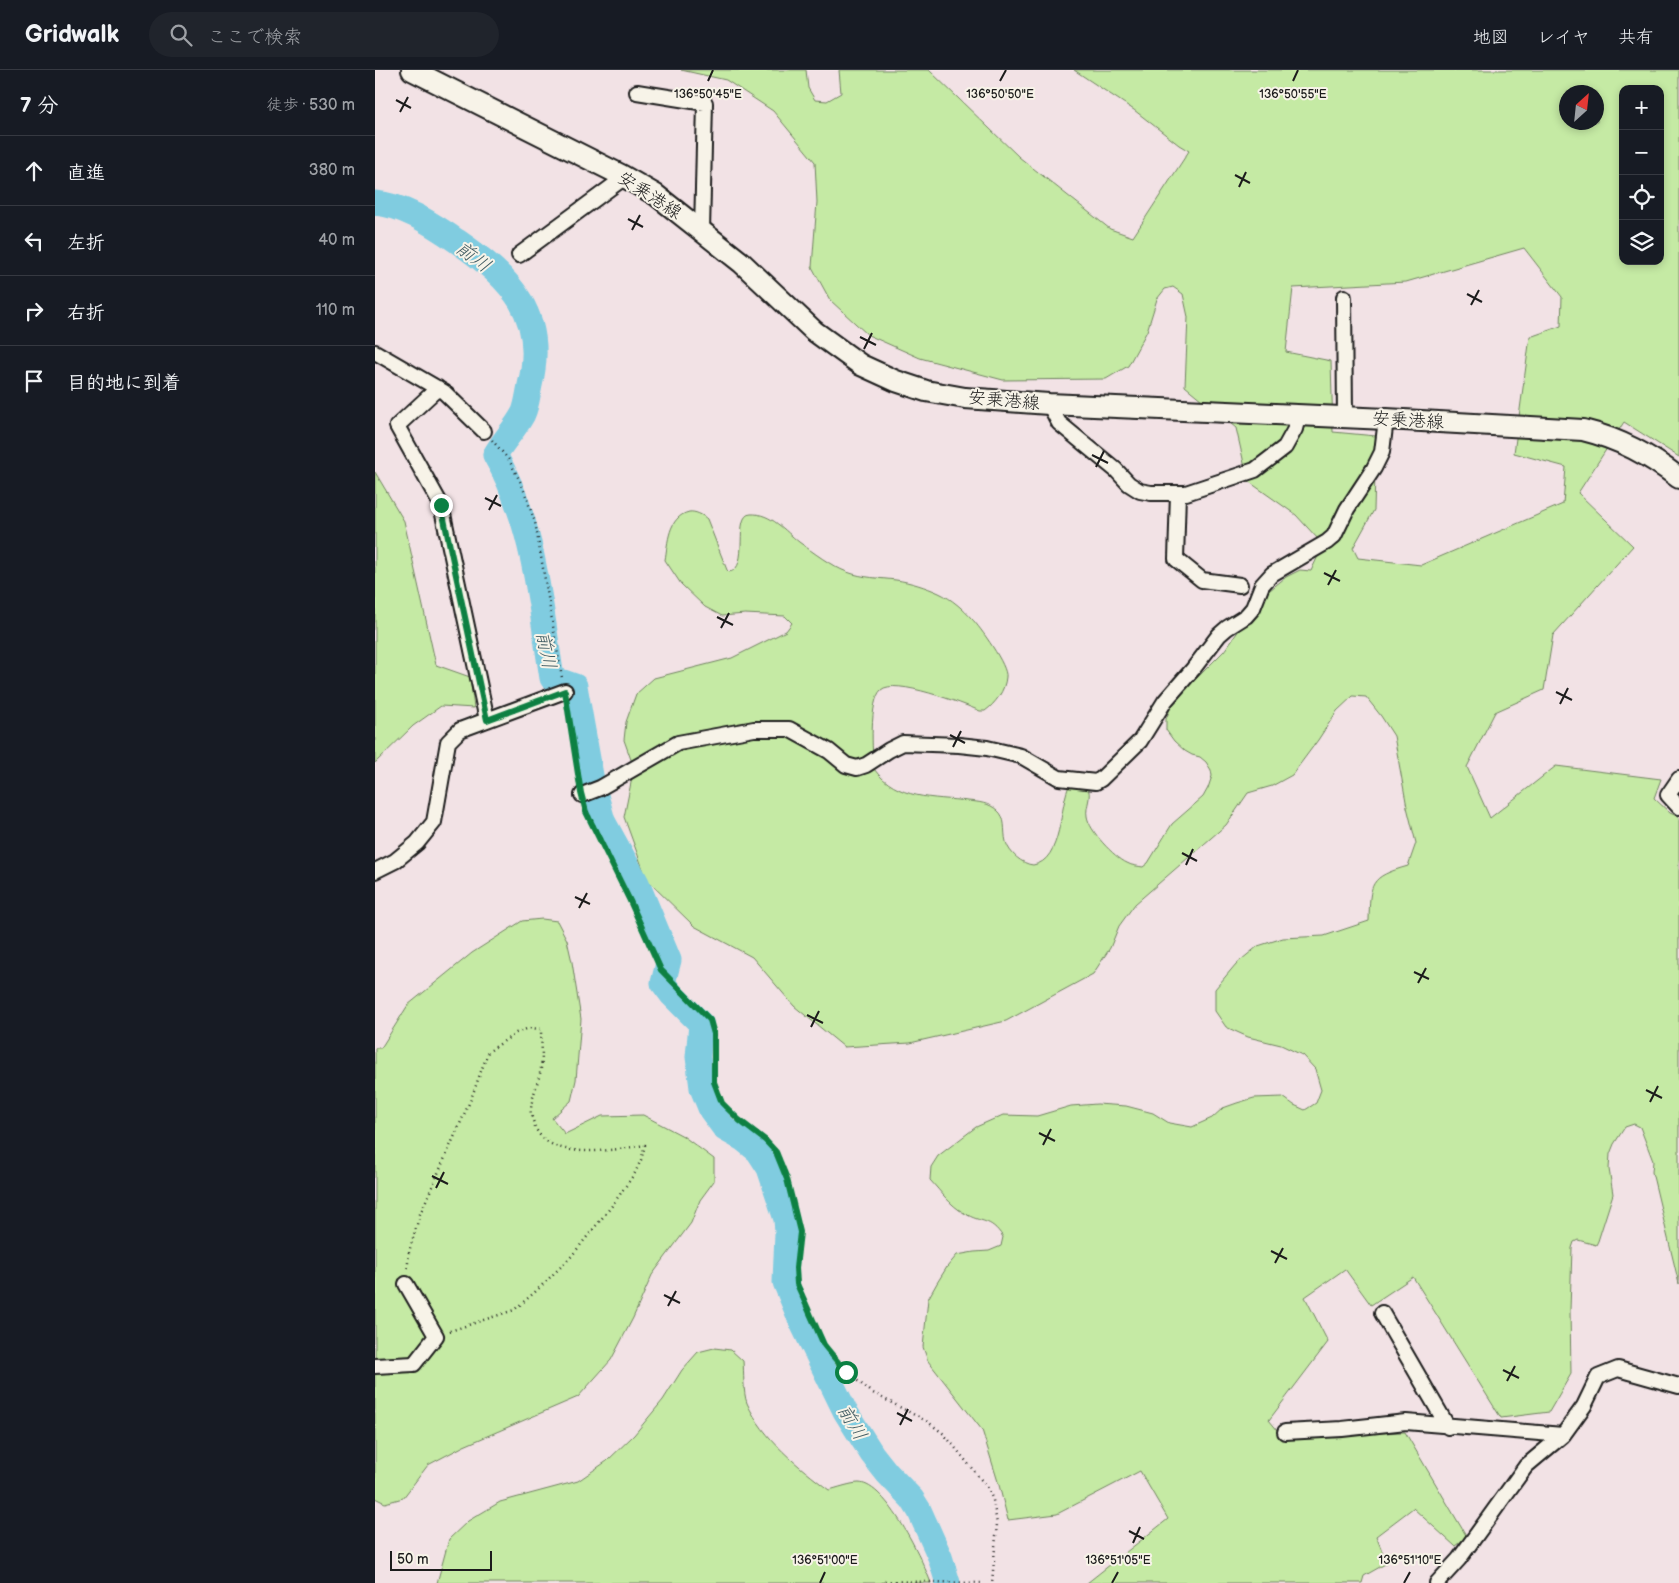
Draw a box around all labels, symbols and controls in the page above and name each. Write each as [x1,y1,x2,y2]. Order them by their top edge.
search box [149,12,499,57]
text: Gridwalk [25,20,119,49]
icon: search [167,21,195,49]
text: ここで検索 [207,26,302,49]
text: 地図 [1473,27,1509,48]
text: レイヤ [1537,27,1590,48]
text: 共有 [1618,27,1654,48]
north arrow [1559,85,1604,130]
map controls [1619,85,1664,265]
button: + [1619,85,1664,130]
text: 136°50'45"E [674,87,742,102]
text: 136°50'50"E [966,87,1034,102]
text: 136°50'55"E [1259,87,1327,102]
text: 7 分 [20,93,58,118]
text: 徒歩 · 530 m [267,96,355,115]
button: − [1619,130,1664,175]
icon: ahead [20,157,48,185]
text: 380 m [309,161,355,180]
text: 直進 [67,162,105,185]
street label: 安乗港線 [614,167,686,224]
button: locate [1619,175,1664,220]
button: layers [1619,220,1664,265]
icon: left [20,227,48,255]
text: 40 m [318,231,355,250]
text: 左折 [67,232,105,255]
water label: 前川 [451,237,495,278]
icon: right [20,297,48,325]
text: 110 m [316,301,355,320]
text: 右折 [67,302,105,325]
icon: arrive [20,367,48,395]
text: 目的地に到着 [67,372,181,395]
street label: 安乗港線 [967,387,1041,414]
street label: 安乗港線 [1371,408,1444,433]
route end [430,494,453,517]
water label: 前川 [531,629,560,671]
route start [835,1361,858,1384]
water label: 前川 [832,1401,871,1445]
scale bar [390,1548,493,1571]
text: 50 m [397,1551,429,1568]
text: 136°51'00"E [792,1553,858,1568]
text: 136°51'05"E [1085,1553,1151,1568]
text: 136°51'10"E [1379,1553,1442,1568]

